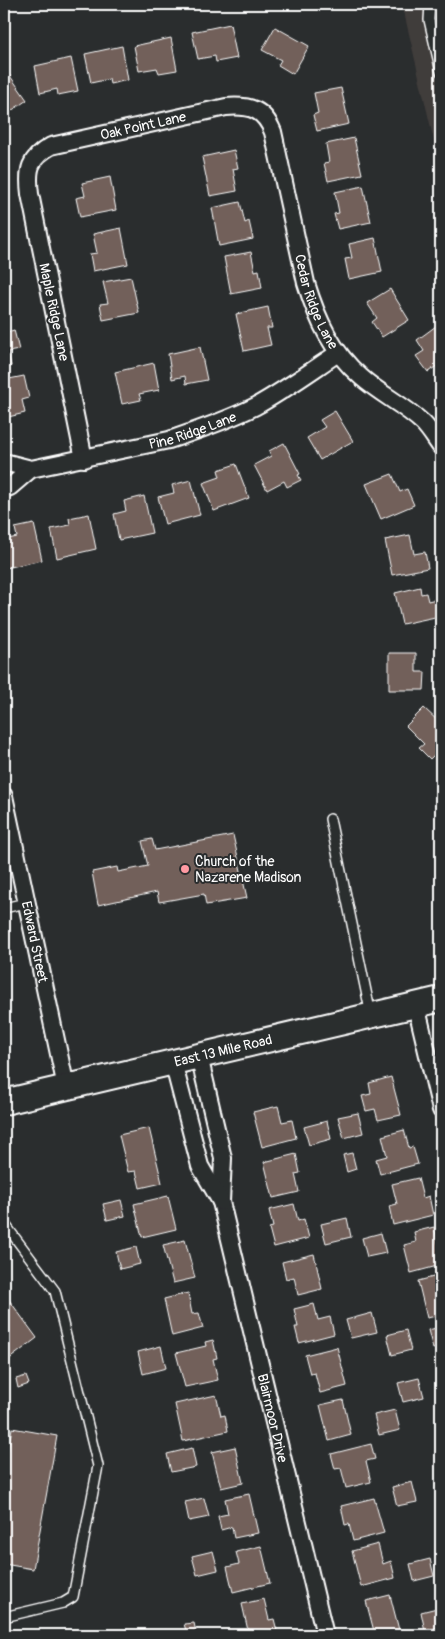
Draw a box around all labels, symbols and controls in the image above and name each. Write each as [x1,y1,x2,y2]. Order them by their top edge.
street label: Oak Point Lane [99,108,188,143]
street label: Cedar Ridge Lane [291,253,342,352]
street label: Maple Ridge Lane [35,262,73,363]
street label: Pine Ridge Lane [147,408,239,453]
place label: Church of the Nazarene Madison [195,853,302,886]
marker: Church of the Nazarene Madison [179,863,191,875]
street label: Edward Street [18,899,52,984]
street label: East 13 Mile Road [172,1031,274,1070]
street label: Blairmoor Drive [254,1372,292,1464]

